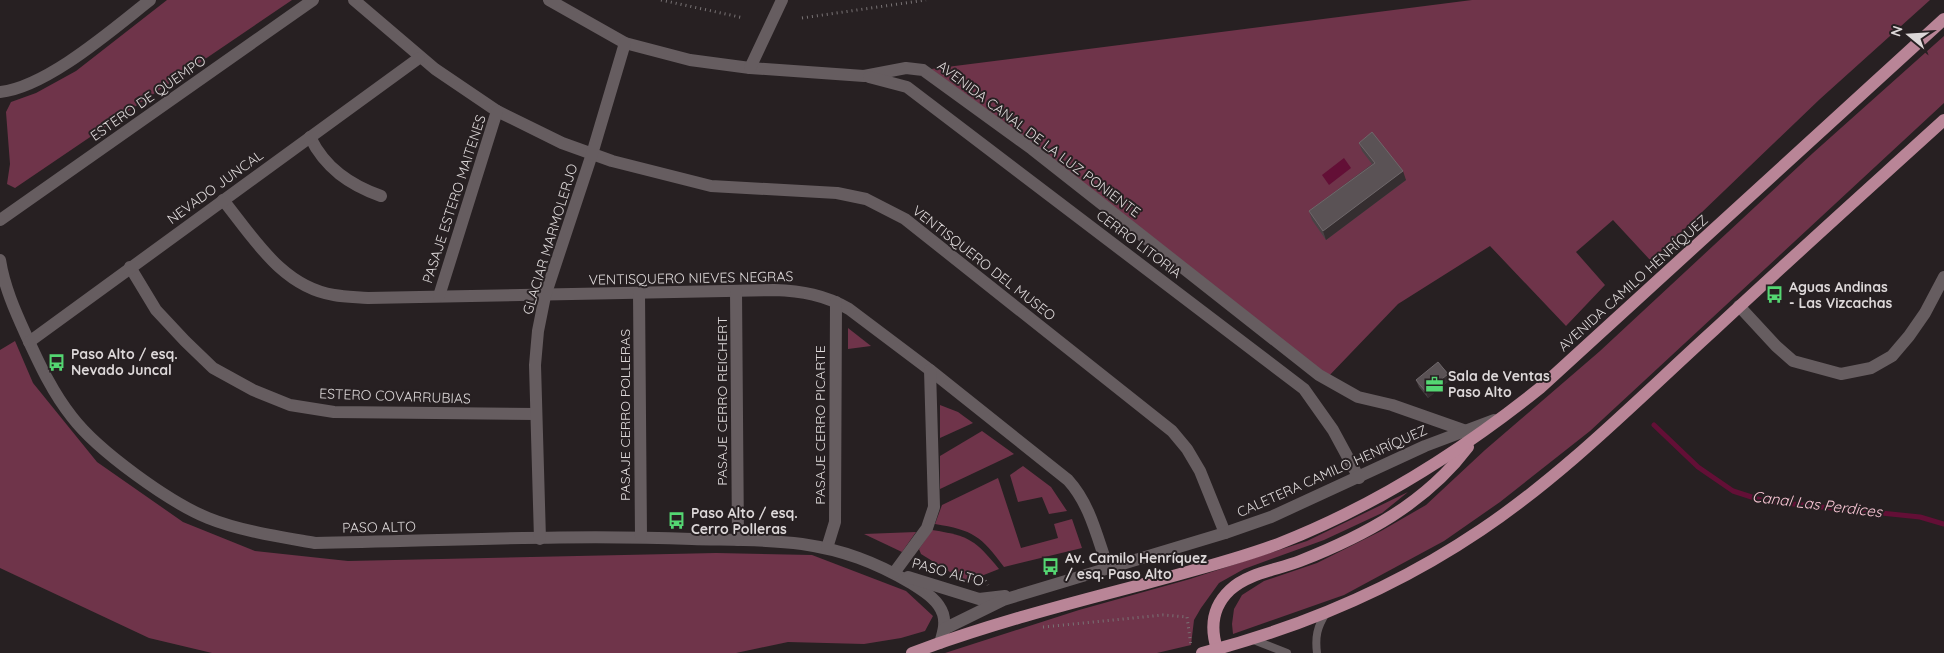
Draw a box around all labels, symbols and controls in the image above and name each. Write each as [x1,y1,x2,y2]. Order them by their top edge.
north arrow [1884,10,1934,60]
text: N [1886,23,1907,39]
street label: ESTERO DE QUEMPO [87,51,210,145]
street label: AVENIDA CANAL DE LA LUZ PONIENTE [934,57,1144,221]
street label: PASAJE ESTERO MAITENES [418,112,490,286]
street label: NEVADO JUNCAL [163,146,267,228]
street label: GLACIAR MARMOLERJO [518,161,582,317]
street label: VENTISQUERO DEL MUSEO [909,201,1060,325]
street label: CERRO LITORIA [1093,206,1185,282]
street label: AVENIDA CAMILO HENRÍQUEZ [1554,211,1712,355]
street label: VENTISQUERO NIEVES NEGRAS [589,267,794,289]
place label: Aguas Andinas - Las Vizcachas [1789,278,1893,312]
bus stop icon: Aguas Andinas - Las Vizcachas [1765,285,1785,305]
street label: PASAJE CERRO REICHERT [713,316,731,486]
street label: PASAJE CERRO POLLERAS [616,329,634,501]
place label: Paso Alto / esq. Nevado Juncal [71,345,178,379]
street label: PASAJE CERRO PICARTE [811,345,829,505]
bus stop icon: Paso Alto / esq. Nevado Juncal [47,352,67,372]
place label: Sala de Ventas Paso Alto [1448,367,1550,401]
office icon: Sala de Ventas Paso Alto [1424,374,1444,394]
street label: ESTERO COVARRUBIAS [319,384,471,408]
street label: CALETERA CAMILO HENRÍQUEZ [1234,421,1430,521]
water label: Canal Las Perdices [1751,487,1884,522]
place label: Paso Alto / esq. Cerro Polleras [691,504,798,538]
bus stop icon: Paso Alto / esq. Cerro Polleras [667,511,687,531]
street label: PASO ALTO [342,517,416,537]
place label: Av. Camilo Henríquez / esq. Paso Alto [1065,549,1207,583]
street label: PASO ALTO [910,554,986,590]
bus stop icon: Av. Camilo Henríquez / esq. Paso Alto [1041,556,1061,576]

